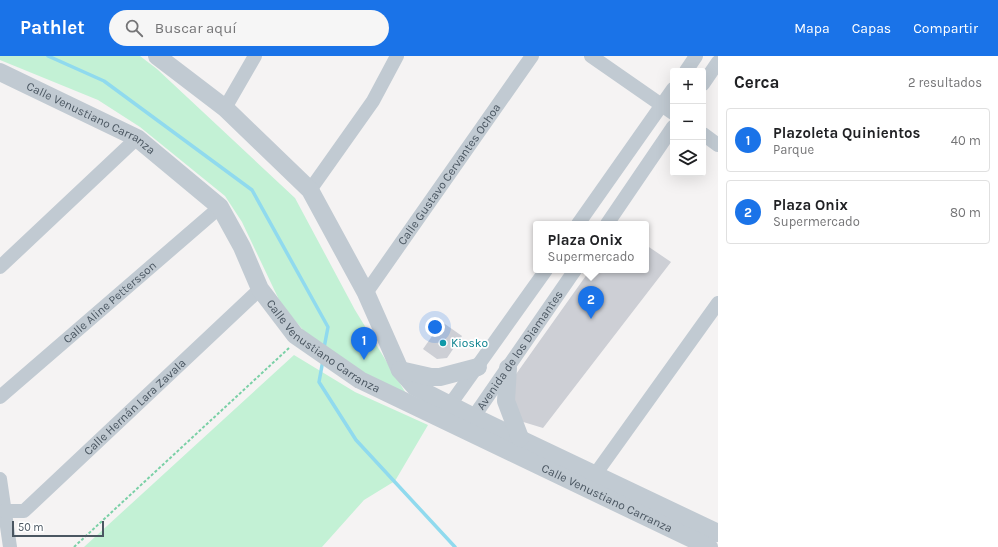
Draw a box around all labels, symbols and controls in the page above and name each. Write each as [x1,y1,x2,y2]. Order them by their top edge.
search box [109,10,389,46]
text: Pathlet [20,17,85,39]
icon: search [123,17,145,39]
text: Buscar aquí [155,19,237,37]
text: Mapa [794,20,830,37]
text: Capas [852,20,891,37]
text: Compartir [913,20,978,37]
map controls [670,68,706,176]
button: + [670,68,706,104]
text: Cerca [734,72,779,92]
text: 2 resultados [908,75,982,90]
street label: Calle Venustiano Carranza [24,79,158,157]
street label: Calle Gustavo Cervantes Ochoa [395,101,504,248]
button: − [670,104,706,140]
text: Plazoleta Quinientos [773,124,920,142]
text: 1 [746,133,750,148]
text: 40 m [951,133,981,148]
button: layers [670,140,706,176]
text: Parque [773,142,814,157]
text: Plaza Onix [773,196,848,214]
text: 2 [744,205,752,220]
text: 80 m [950,205,981,220]
text: Supermercado [773,214,860,229]
popup [533,221,649,273]
text: Plaza Onix [548,231,622,249]
text: Supermercado [548,249,634,264]
street label: Calle Aline Pettersson [60,258,159,346]
pin: 2 [578,286,604,319]
street label: Avenida de los Diamantes [474,288,566,412]
street label: Calle Venustiano Carranza [263,297,382,396]
your location [425,317,445,337]
pin: 1 [351,327,377,360]
place label: Kiosko [451,336,488,350]
marker: Kiosko [438,338,448,348]
street label: Calle Hernán Lara Zavala [81,356,189,458]
street label: Calle Venustiano Carranza [539,461,675,535]
scale bar [12,519,104,538]
text: 50 m [18,521,44,534]

